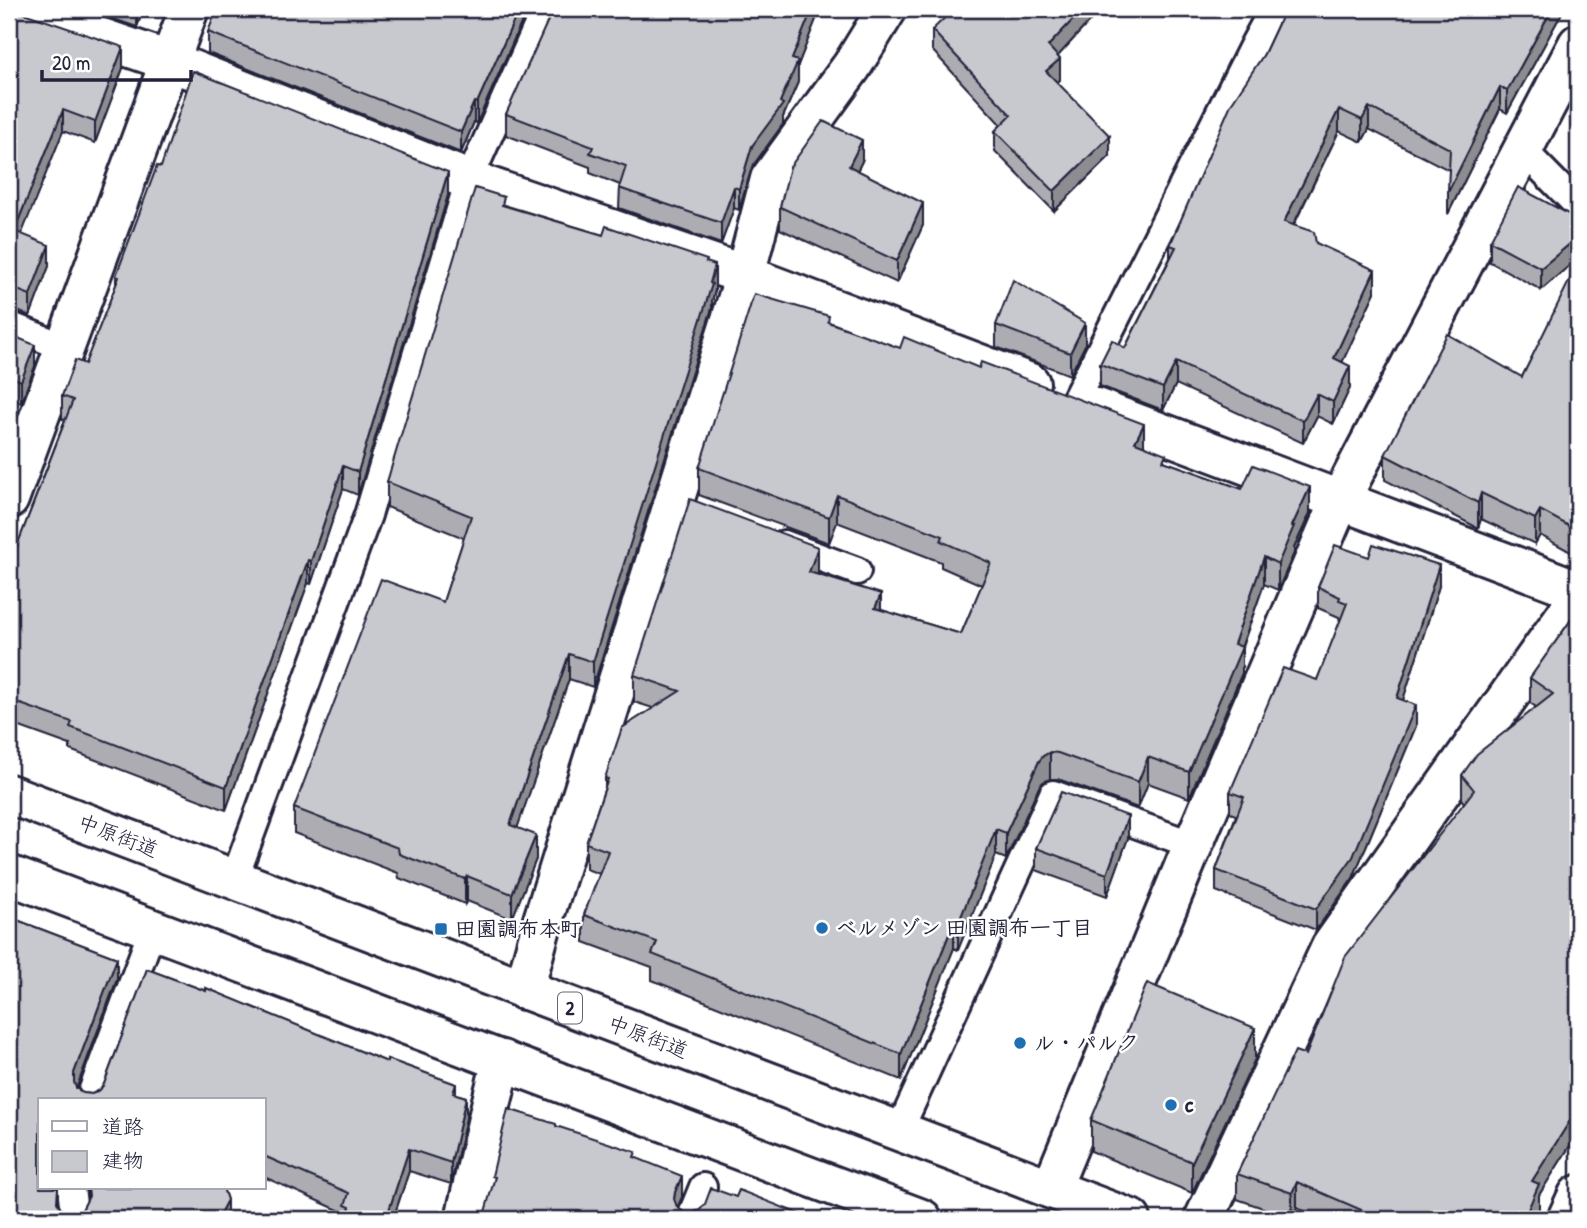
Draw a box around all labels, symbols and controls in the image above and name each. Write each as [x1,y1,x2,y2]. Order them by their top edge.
scale bar [42,38,191,82]
text: 20 m [52,48,90,77]
street label: 中原街道 [74,807,163,864]
place label: ベルメゾン 田園調布一丁目 [836,913,1093,942]
place label: 田園調布本町 [455,914,581,943]
marker: ベルメゾン 田園調布一丁目 [814,920,830,936]
marker: 田園調布本町 [433,921,449,937]
road number: 2 [558,992,582,1024]
street label: 中原街道 [604,1008,693,1065]
place label: ル・パルク [1034,1028,1139,1057]
marker: ル・パルク [1012,1035,1028,1051]
place label: c [1185,1090,1194,1119]
marker: c [1163,1097,1179,1113]
legend [38,1098,266,1190]
text: 道路 [102,1112,144,1141]
text: 建物 [102,1146,144,1175]

